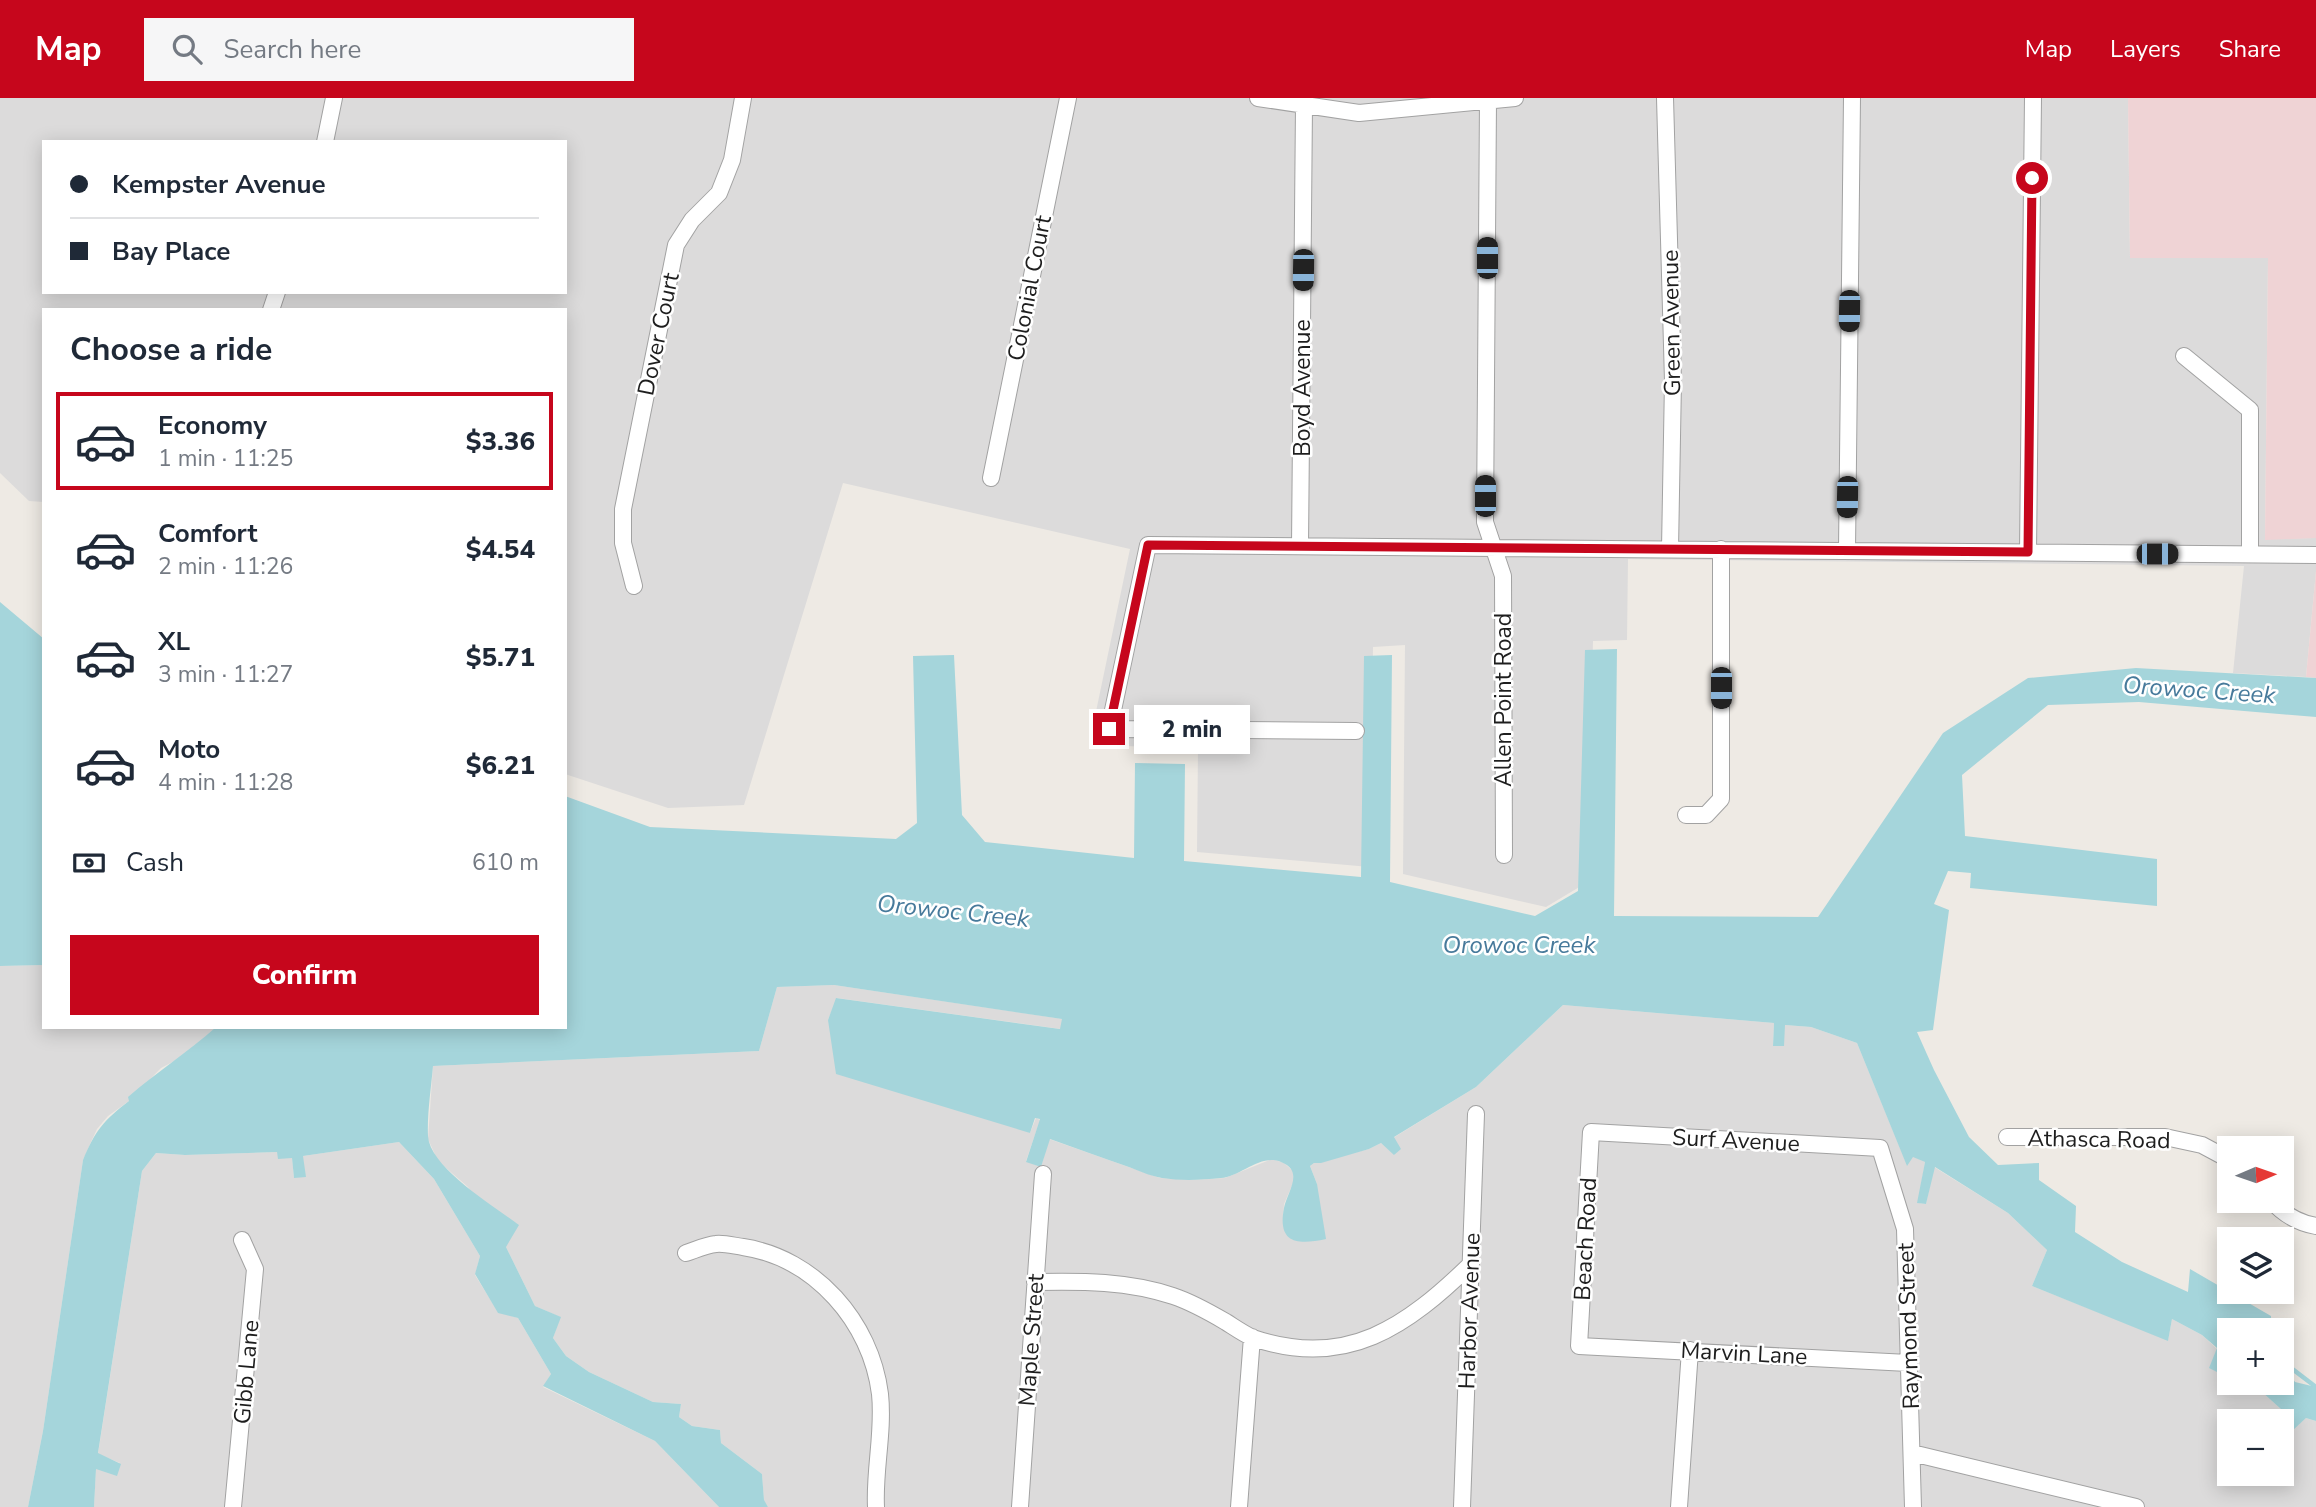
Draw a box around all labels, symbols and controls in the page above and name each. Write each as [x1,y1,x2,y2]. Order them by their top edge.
search box [144,18,634,81]
text: Map [35,27,102,72]
icon: search [168,30,206,68]
text: Search here [224,32,361,67]
text: Map [2025,33,2072,65]
text: Layers [2110,33,2181,65]
text: Share [2219,33,2281,65]
route start [2016,162,2048,194]
text: Kempster Avenue [112,167,326,202]
street label: Colonial Court [1000,212,1059,363]
text: Bay Place [112,234,230,269]
car [1477,237,1498,279]
car [1293,249,1314,291]
street label: Green Avenue [1655,249,1688,397]
street label: Dover Court [630,269,687,398]
car [1839,290,1860,332]
street label: Boyd Avenue [1287,319,1318,457]
text: Choose a ride [70,328,272,371]
text: Economy [158,408,267,443]
icon: car [74,410,137,473]
text: $3.36 [466,424,535,459]
text: 1 min · 11:25 [158,443,293,474]
car [1475,475,1496,517]
car [1837,476,1858,518]
text: Comfort [158,516,258,551]
icon: car [74,518,137,581]
text: $4.54 [466,532,535,567]
car [2137,544,2179,565]
text: 2 min · 11:26 [158,551,293,582]
street label: Allen Point Road [1488,613,1519,787]
text: XL [158,624,190,659]
icon: car [74,626,137,689]
text: $5.71 [466,640,535,675]
text: 3 min · 11:27 [158,659,293,690]
car [1711,667,1732,709]
water label: Orowoc Creek [2122,669,2277,711]
callout: 2 min [1134,704,1249,754]
route end [1093,713,1125,745]
text: 2 min [1162,714,1222,745]
text: Moto [158,732,220,767]
icon: car [74,734,137,797]
text: $6.21 [466,748,535,783]
text: 4 min · 11:28 [158,767,293,798]
icon: cash [70,844,108,882]
text: Cash [126,845,184,880]
text: 610 m [472,847,539,878]
water label: Orowoc Creek [875,887,1032,935]
water label: Orowoc Creek [1443,929,1596,961]
button: Confirm [70,935,539,1015]
street label: Surf Avenue [1671,1122,1801,1159]
street label: Athasca Road [2027,1123,2171,1156]
north arrow [2217,1136,2294,1213]
map controls [2217,1136,2294,1486]
street label: Beach Road [1567,1177,1604,1301]
button: layers [2217,1227,2294,1304]
street label: Harbor Avenue [1451,1232,1488,1390]
street label: Raymond Street [1890,1241,1927,1410]
street label: Maple Street [1011,1272,1052,1407]
button: + [2217,1318,2294,1395]
street label: Gibb Lane [226,1319,267,1426]
street label: Marvin Lane [1680,1335,1808,1372]
button: − [2217,1409,2294,1486]

